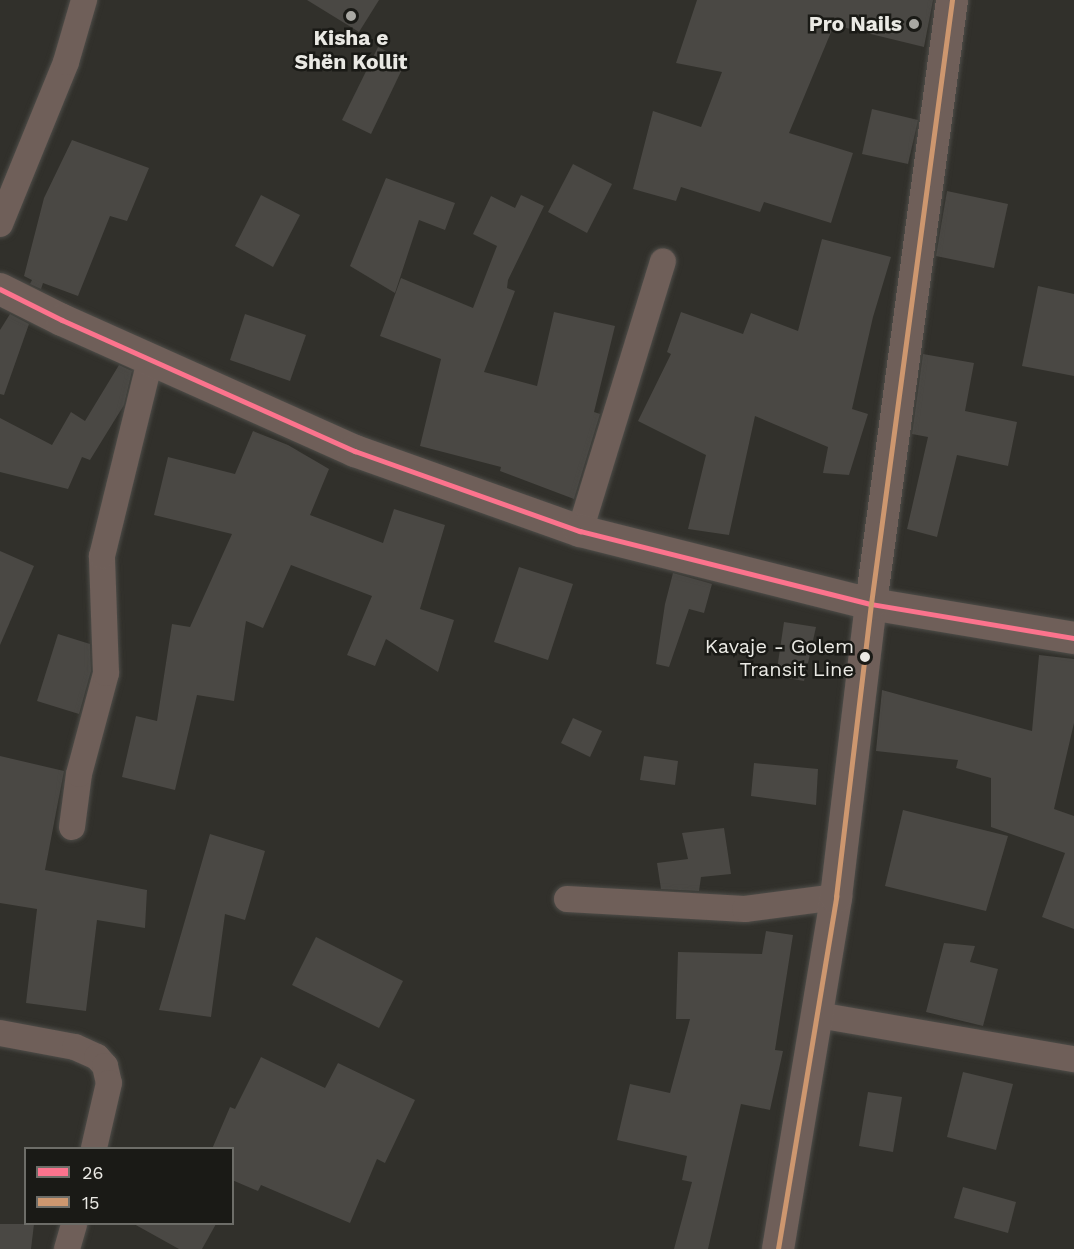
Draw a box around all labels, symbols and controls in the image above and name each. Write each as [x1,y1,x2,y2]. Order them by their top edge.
marker: Kisha e Shën Kollit [344,9,358,23]
place label: Pro Nails [809,11,902,37]
marker: Pro Nails [907,17,921,31]
place label: Kisha e Shën Kollit [294,25,408,75]
place label: Kavaje - Golem Transit Line [705,634,854,681]
marker: Kavaje - Golem Transit Line [859,651,871,663]
legend [24,1147,234,1225]
text: 26 [82,1162,103,1183]
text: 15 [82,1192,100,1213]

